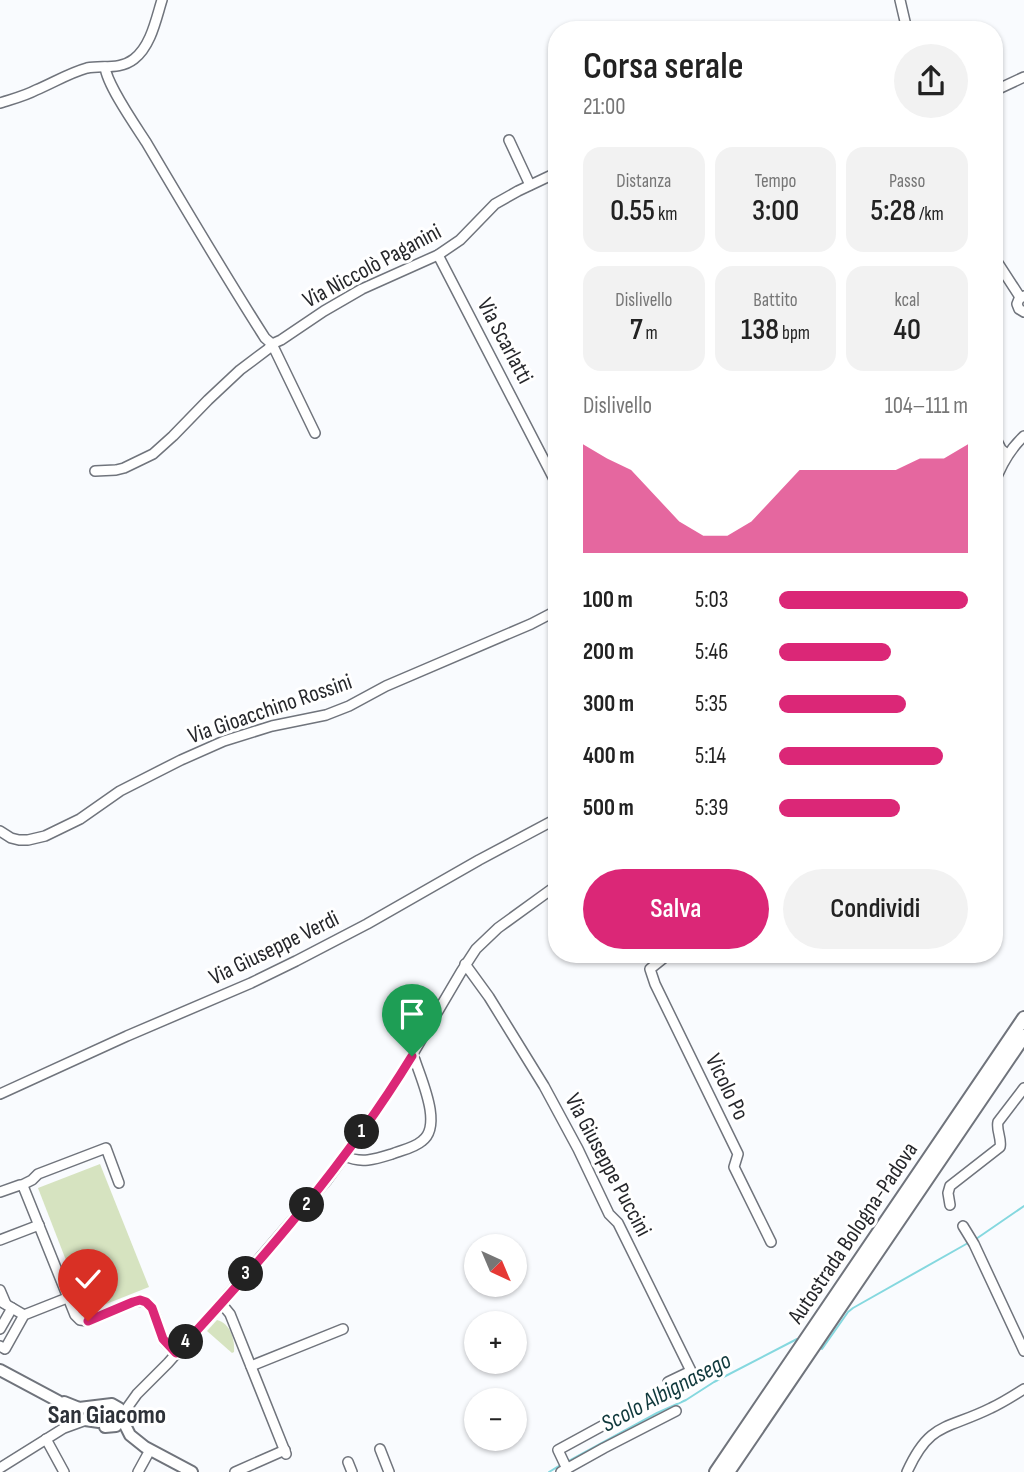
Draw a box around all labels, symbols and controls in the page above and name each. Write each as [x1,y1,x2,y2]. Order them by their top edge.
text: Corsa serale [583,44,744,89]
button: share [894,44,968,118]
text: 21:00 [583,93,625,121]
text: Distanza [616,170,671,193]
text: Tempo [754,170,797,193]
text: Passo [889,170,925,193]
text: 0.55 [610,193,655,229]
text: 3:00 [752,193,799,229]
text: 5:28 [871,193,916,229]
text: km [655,203,677,226]
text: /km [916,203,944,226]
street label: Via Niccolò Paganini [298,218,446,314]
text: Dislivello [615,289,672,312]
text: Battito [753,289,798,312]
text: kcal [895,289,920,312]
street label: Via Scarlatti [471,293,539,389]
text: 7 [630,312,643,348]
text: 138 [741,312,779,348]
text: 40 [894,312,921,348]
text: m [643,322,658,345]
text: bpm [779,322,810,345]
text: Dislivello [583,392,652,420]
text: 104–111 m [885,392,968,420]
text: 100 m [583,586,633,614]
text: 5:03 [695,586,728,614]
text: 200 m [583,638,634,666]
text: 5:46 [695,638,728,666]
street label: Via Gioacchino Rossini [184,668,356,750]
text: 300 m [583,690,634,718]
text: 5:35 [695,690,727,718]
text: 400 m [583,742,634,770]
text: 5:14 [695,742,726,770]
text: 500 m [583,794,634,822]
text: 5:39 [695,794,728,822]
button: Salva [583,869,769,949]
button: Condividi [783,869,968,949]
street label: Via Giuseppe Verdi [204,905,344,991]
pin [382,984,442,1056]
icon: arrive [393,995,431,1033]
street label: Vicolo Po [699,1049,755,1125]
street label: Via Giuseppe Puccini [559,1089,657,1241]
pin: 1 [344,1114,380,1150]
text: 1 [358,1120,365,1143]
street label: Autostrada Bologna-Padova [781,1137,924,1330]
pin: 2 [290,1188,324,1222]
text: 2 [302,1193,311,1216]
north arrow [464,1234,527,1297]
map controls [464,1234,527,1451]
pin [58,1249,118,1321]
pin: 3 [229,1256,264,1292]
icon: check [69,1260,107,1298]
text: 3 [241,1262,250,1285]
button: + [464,1311,527,1374]
pin: 4 [168,1324,204,1360]
text: 4 [181,1330,190,1353]
water label: Scolo Albignasego [596,1346,736,1438]
button: − [464,1388,527,1451]
district label: San Giacomo [48,1400,166,1431]

